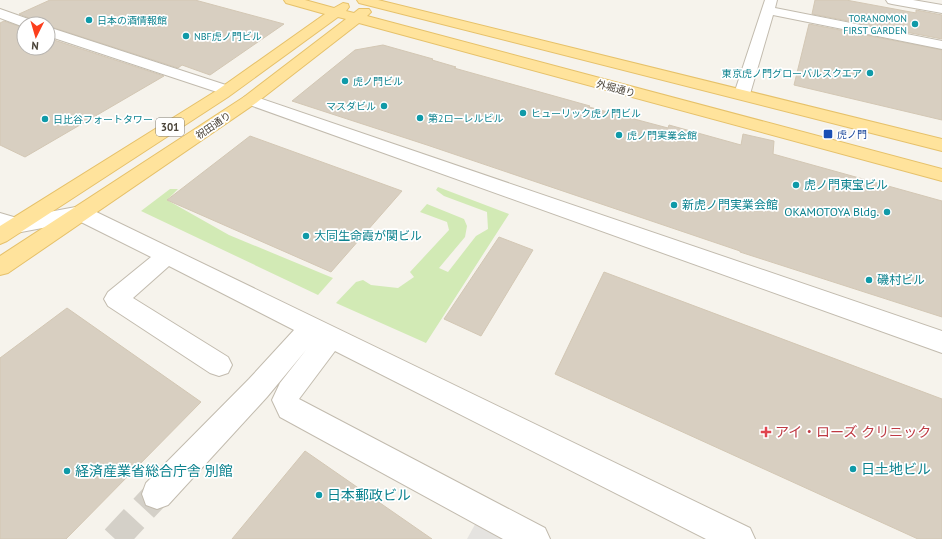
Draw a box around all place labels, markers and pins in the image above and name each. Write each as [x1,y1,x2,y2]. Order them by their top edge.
place label: TORANOMON FIRST GARDEN [843,12,907,37]
place label: 日本の酒情報館 [97,14,167,27]
marker: 日本の酒情報館 [84,15,94,25]
marker: TORANOMON FIRST GARDEN [910,19,920,29]
place label: NBF虎ノ門ビル [194,30,262,43]
marker: NBF虎ノ門ビル [181,31,191,41]
place label: 東京虎ノ門グローバルスクエア [722,67,862,80]
marker: 東京虎ノ門グローバルスクエア [865,68,875,78]
place label: 虎ノ門ビル [353,75,403,88]
marker: 虎ノ門ビル [340,76,350,86]
place label: マスダビル [326,100,376,113]
marker: マスダビル [379,101,389,111]
place label: ヒューリック虎ノ門ビル [531,107,641,120]
marker: ヒューリック虎ノ門ビル [518,108,528,118]
place label: 第2ローレルビル [428,112,503,125]
place label: 日比谷フォートタワー [53,113,153,126]
marker: 第2ローレルビル [415,113,425,123]
marker: 日比谷フォートタワー [40,114,50,124]
marker: 虎ノ門 [822,128,834,140]
place label: 虎ノ門 [837,128,867,141]
place label: 虎ノ門実業会館 [627,129,697,142]
marker: 虎ノ門実業会館 [614,130,624,140]
place label: 虎ノ門東宝ビル [804,177,888,192]
marker: 虎ノ門東宝ビル [791,180,801,190]
place label: 新虎ノ門実業会館 [682,197,778,212]
marker: 新虎ノ門実業会館 [669,200,679,210]
place label: OKAMOTOYA Bldg. [784,204,879,219]
marker: OKAMOTOYA Bldg. [882,207,892,217]
place label: 大同生命霞が関ビル [314,228,422,243]
marker: 大同生命霞が関ビル [301,231,311,241]
place label: 磯村ビル [877,272,925,287]
marker: 磯村ビル [864,275,874,285]
place label: アイ・ローズ クリニック [775,423,931,441]
marker: アイ・ローズ クリニック [760,426,772,438]
place label: 日土地ビル [861,460,931,478]
place label: 経済産業省総合庁舎 別館 [75,462,233,480]
marker: 日土地ビル [848,464,858,474]
marker: 経済産業省総合庁舎 別館 [62,466,72,476]
place label: 日本郵政ビル [327,486,411,504]
marker: 日本郵政ビル [314,490,324,500]

